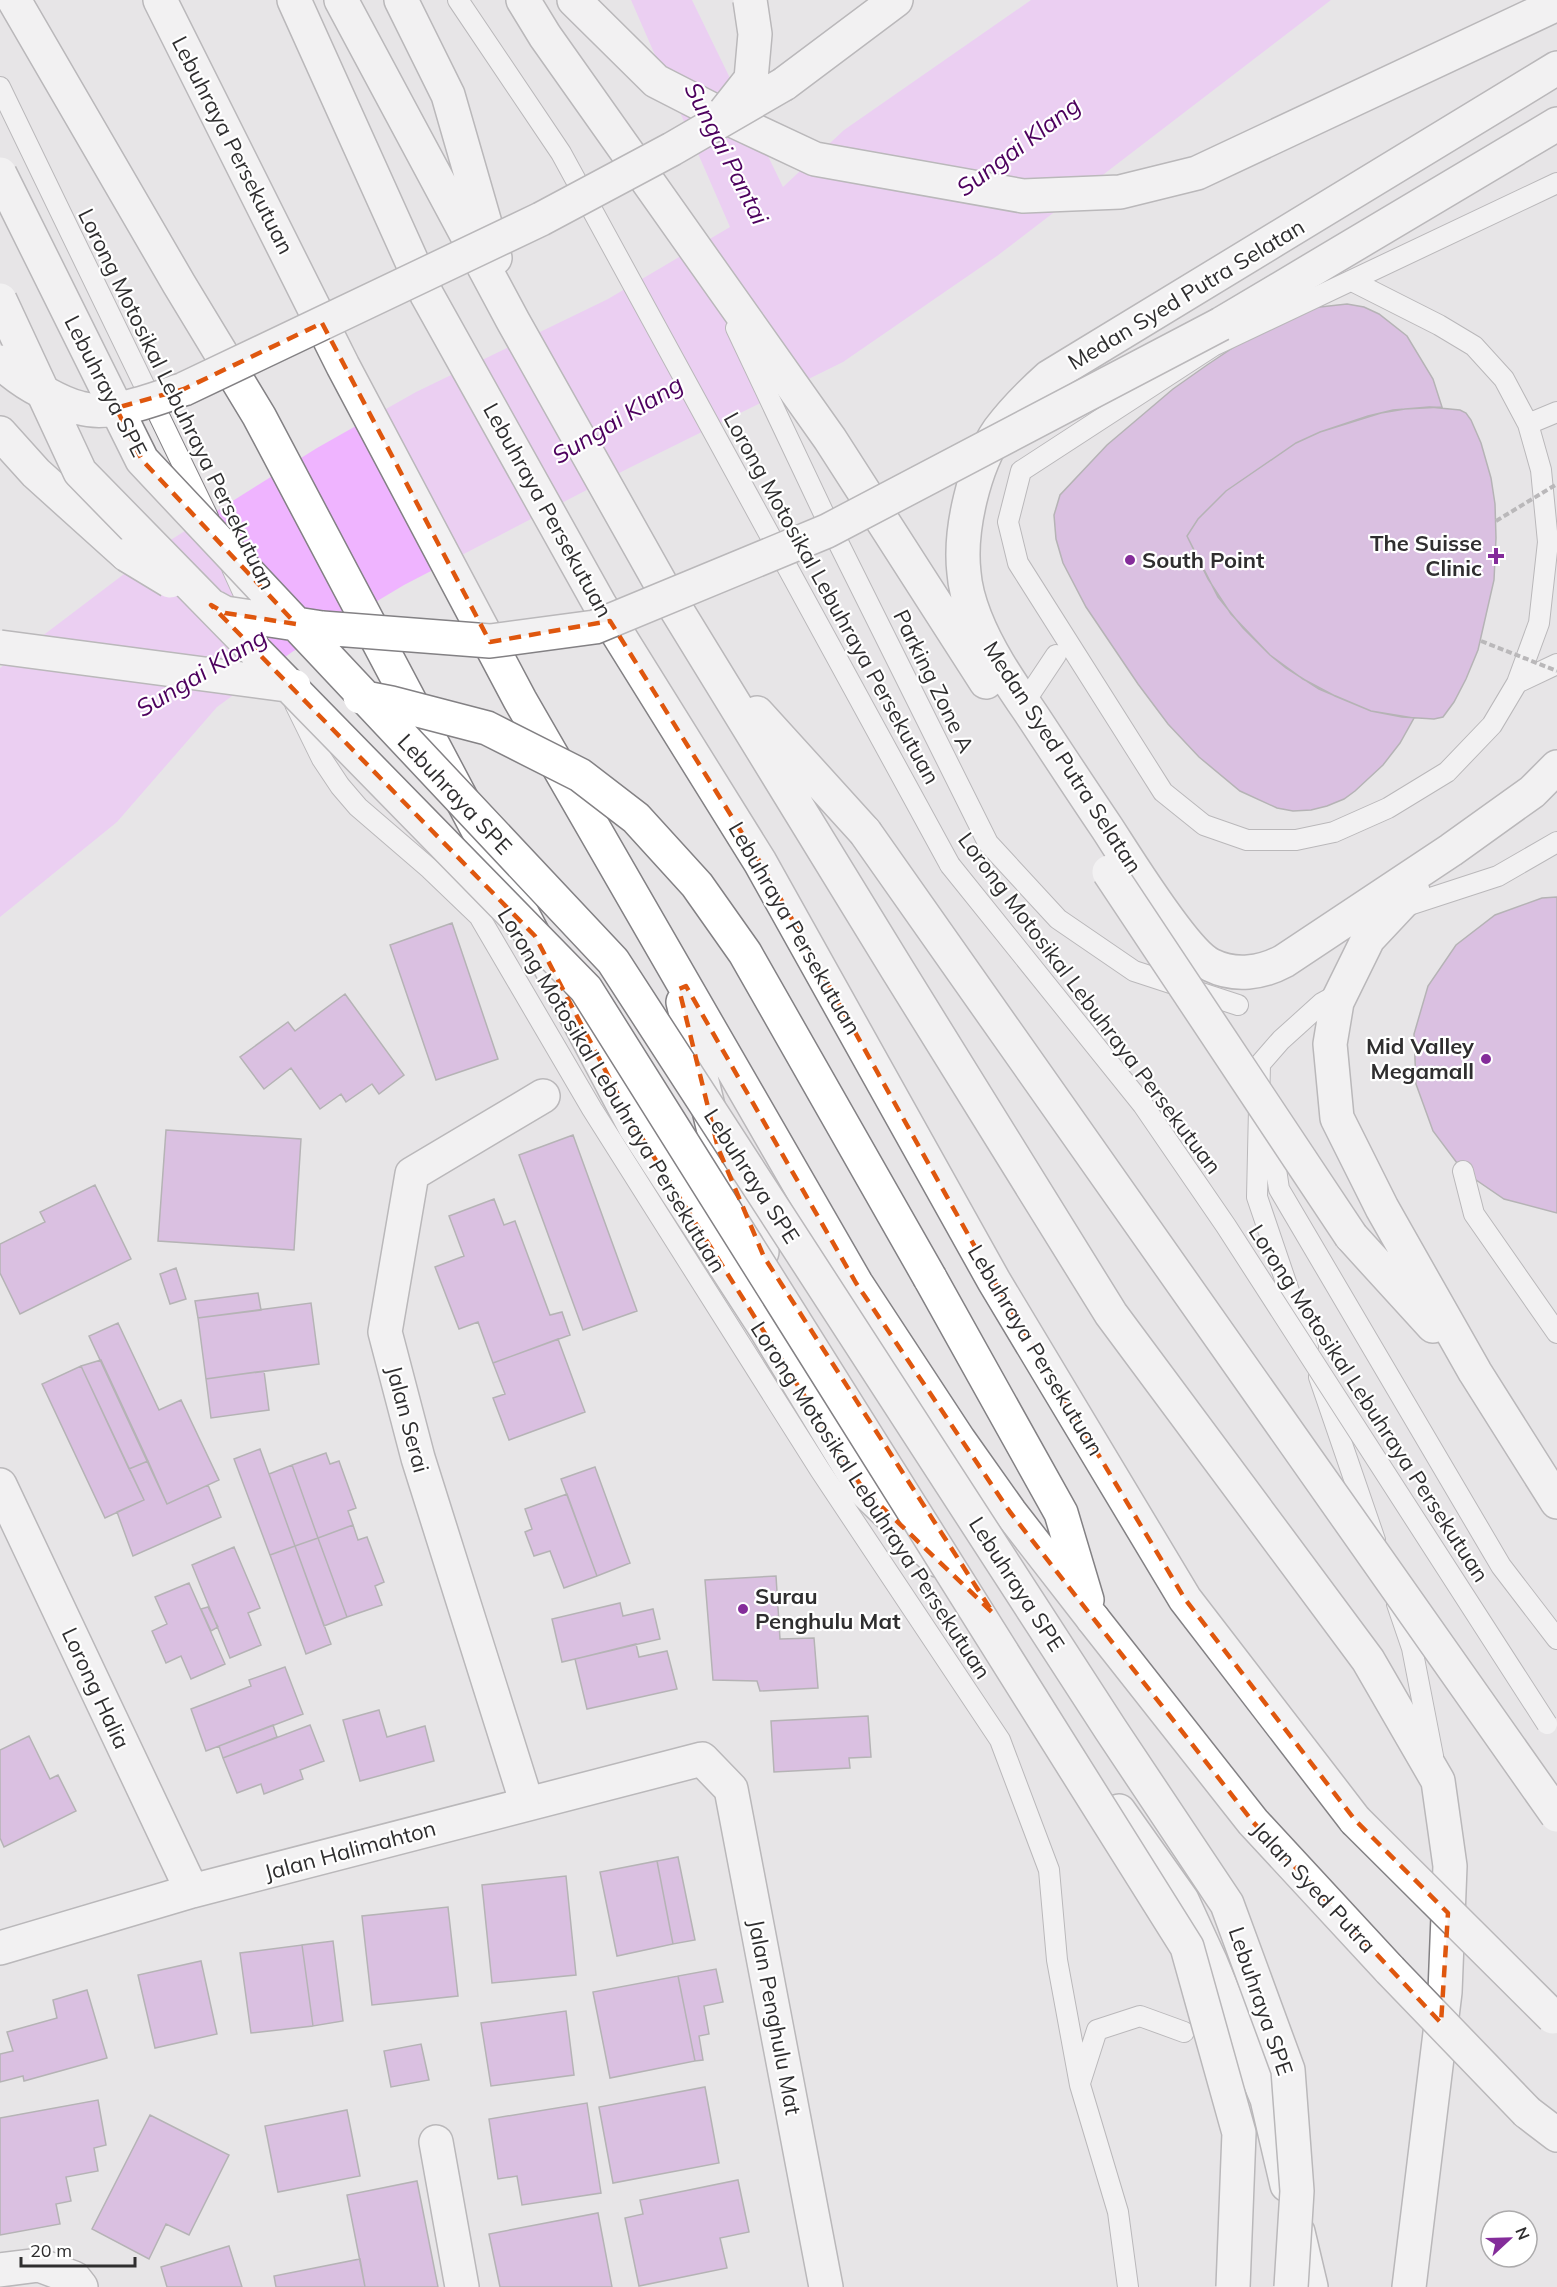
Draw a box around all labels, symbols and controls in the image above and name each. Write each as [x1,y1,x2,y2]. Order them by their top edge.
street label: Lebuhraya Persekutuan [166,31,300,259]
water label: Sungai Pantai [678,77,776,229]
water label: Sungai Klang [950,90,1086,202]
street label: Lorong Motosikal Lebuhraya Persekutuan [72,204,282,594]
street label: Medan Syed Putra Selatan [1063,212,1309,376]
street label: Lebuhraya SPE [58,311,154,461]
water label: Sungai Klang [546,368,688,470]
street label: Lebuhraya Persekutuan [477,398,619,622]
street label: Lorong Motosikal Lebuhraya Persekutuan [718,407,946,789]
place label: The Suisse Clinic [1370,529,1482,582]
place label: South Point [1142,546,1264,574]
marker: The Suisse Clinic [1487,547,1505,565]
marker: South Point [1123,553,1137,567]
street label: Parking Zone A [887,605,981,757]
water label: Sungai Klang [130,621,272,723]
street label: Medan Syed Putra Selatan [977,636,1149,878]
street label: Lebuhraya SPE [392,728,518,860]
street label: Lebuhraya Persekutuan [723,817,867,1039]
street label: Lorong Motosikal Lebuhraya Persekutuan [952,827,1228,1179]
street label: Lorong Motosikal Lebuhraya Persekutuan [492,902,732,1278]
place label: Mid Valley Megamall [1366,1032,1474,1085]
marker: Mid Valley Megamall [1479,1052,1493,1066]
street label: Lebuhraya SPE [698,1103,806,1249]
street label: Lorong Motosikal Lebuhraya Persekutuan [1243,1219,1495,1587]
street label: Lebuhraya Persekutuan [962,1239,1110,1461]
street label: Lorong Motosikal Lebuhraya Persekutuan [745,1316,997,1684]
street label: Jalan Serai [380,1362,436,1476]
street label: Lebuhraya SPE [963,1511,1071,1657]
place label: Surau Penghulu Mat [755,1582,901,1635]
marker: Surau Penghulu Mat [736,1602,750,1616]
street label: Lorong Halia [56,1623,136,1753]
street label: Jalan Halimahton [261,1814,439,1886]
street label: Jalan Syed Putra [1246,1816,1382,1958]
street label: Jalan Penghulu Mat [742,1917,808,2117]
street label: Lebuhraya SPE [1223,1923,1299,2079]
north arrow [1479,2209,1539,2269]
text: N [1511,2224,1534,2243]
scale bar [21,2230,135,2268]
text: 20 m [30,2239,72,2262]

